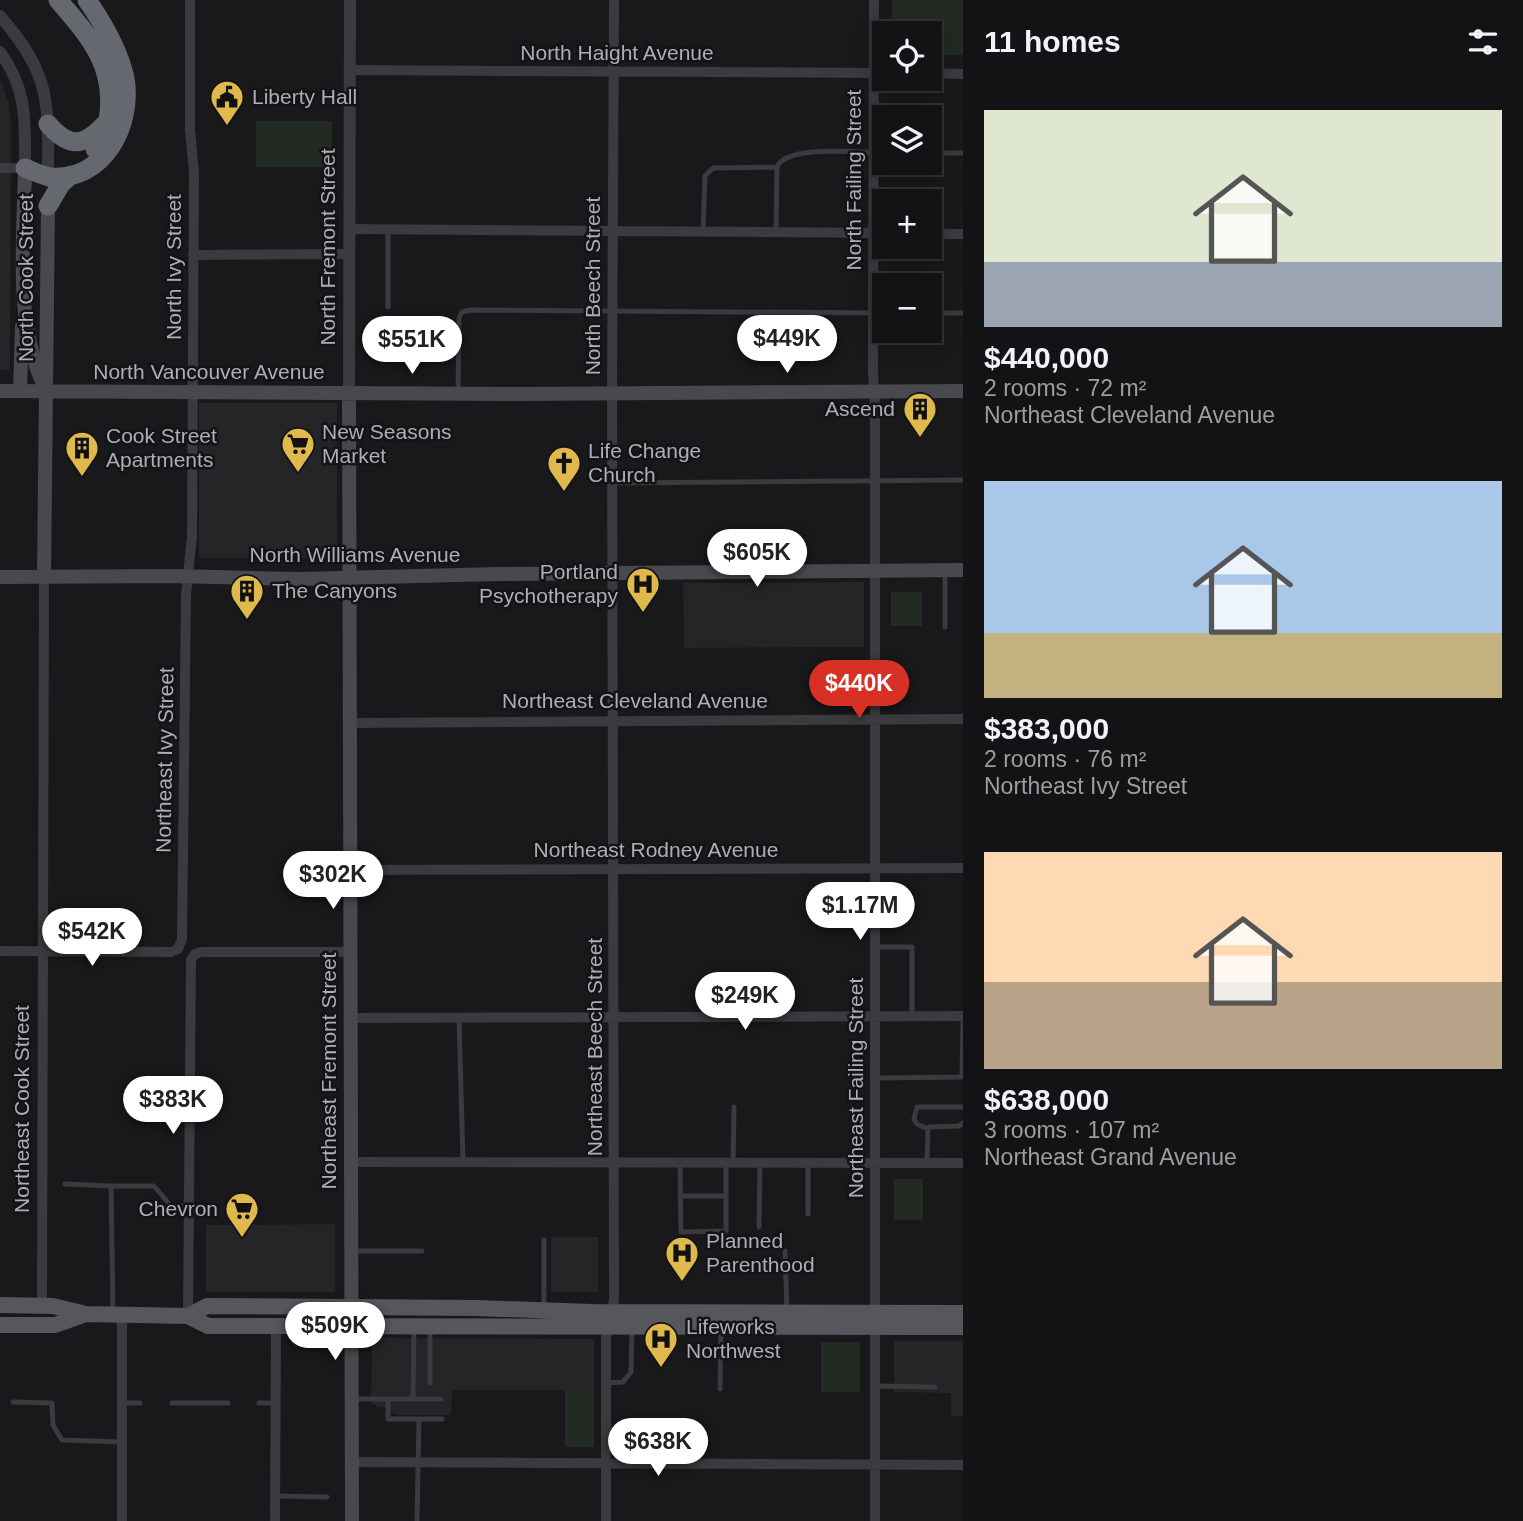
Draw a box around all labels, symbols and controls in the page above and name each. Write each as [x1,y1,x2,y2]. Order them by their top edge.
map controls [872,21,942,343]
button: locate [872,21,942,91]
icon: filters [1464,23,1502,61]
text: 11 homes [984,25,1121,58]
street label: North Haight Avenue [520,41,714,64]
public building icon: Liberty Hall [208,78,246,127]
place label: Liberty Hall [252,85,357,108]
street label: North Failing Street [842,89,865,270]
button: layers [872,105,942,175]
street label: North Fremont Street [316,148,339,346]
icon: home [1180,156,1306,282]
button: + [872,189,942,259]
street label: North Cook Street [14,194,37,362]
street label: North Ivy Street [162,194,185,340]
street label: North Beech Street [581,197,604,375]
button: − [872,273,942,343]
pin: $551K [363,316,461,376]
pin: $449K [738,316,836,375]
text: $449K [753,325,821,351]
text: $551K [378,326,446,352]
text: $440,000 [984,341,1109,374]
street label: North Vancouver Avenue [93,360,325,383]
text: 2 rooms · 72 m² [984,375,1146,401]
building icon: Ascend [901,390,939,439]
place label: Ascend [825,397,895,420]
text: Northeast Cleveland Avenue [984,402,1275,428]
place label: New Seasons Market [322,420,452,467]
place label: Cook Street Apartments [106,424,217,471]
supermarket icon: New Seasons Market [279,425,317,474]
building icon: Cook Street Apartments [63,429,101,478]
place label: Life Change Church [588,439,701,486]
church icon: Life Change Church [545,444,583,493]
icon: home [1180,527,1306,653]
pin: $605K [708,530,806,589]
text: $605K [723,539,791,565]
street label: North Williams Avenue [250,543,460,566]
place label: Portland Psychotherapy [479,560,618,607]
hospital icon: Portland Psychotherapy [624,565,662,614]
building icon: The Canyons [228,572,266,621]
place label: The Canyons [272,579,397,602]
pin: $440K [810,660,908,720]
street label: Northeast Ivy Street [151,667,178,853]
text: $440K [825,670,893,696]
street label: Northeast Cleveland Avenue [502,689,768,712]
text: $383,000 [984,712,1109,745]
text: 2 rooms · 76 m² [984,746,1146,772]
text: Northeast Ivy Street [984,773,1187,799]
street label: Northeast Rodney Avenue [534,838,778,861]
pin: $302K [284,852,382,911]
text: $302K [299,861,367,887]
pin: $1.17M [803,883,917,942]
text: $1.17M [822,892,898,918]
icon: home [1180,898,1306,1024]
pin: $542K [43,908,141,968]
text: $542K [58,918,126,944]
street label: Northeast Beech Street [583,938,606,1156]
street label: Northeast Fremont Street [317,952,340,1189]
pin: $249K [696,972,794,1032]
street label: Northeast Failing Street [844,978,867,1198]
text: $249K [711,982,779,1008]
street label: Northeast Cook Street [10,1005,33,1213]
pin: $383K [124,1076,222,1136]
text: $638,000 [984,1083,1109,1116]
text: $383K [139,1086,207,1112]
text: 3 rooms · 107 m² [984,1117,1159,1143]
text: Northeast Grand Avenue [984,1144,1237,1170]
supermarket icon: Chevron [223,1190,261,1239]
place label: Chevron [139,1197,218,1220]
place label: Planned Parenthood [706,1229,815,1276]
hospital icon: Planned Parenthood [663,1234,701,1283]
pin: $509K [286,1302,384,1362]
text: $509K [301,1312,369,1338]
place label: Lifeworks Northwest [686,1315,781,1362]
hospital icon: Lifeworks Northwest [642,1320,680,1369]
pin: $638K [609,1418,707,1478]
text: $638K [624,1428,692,1454]

